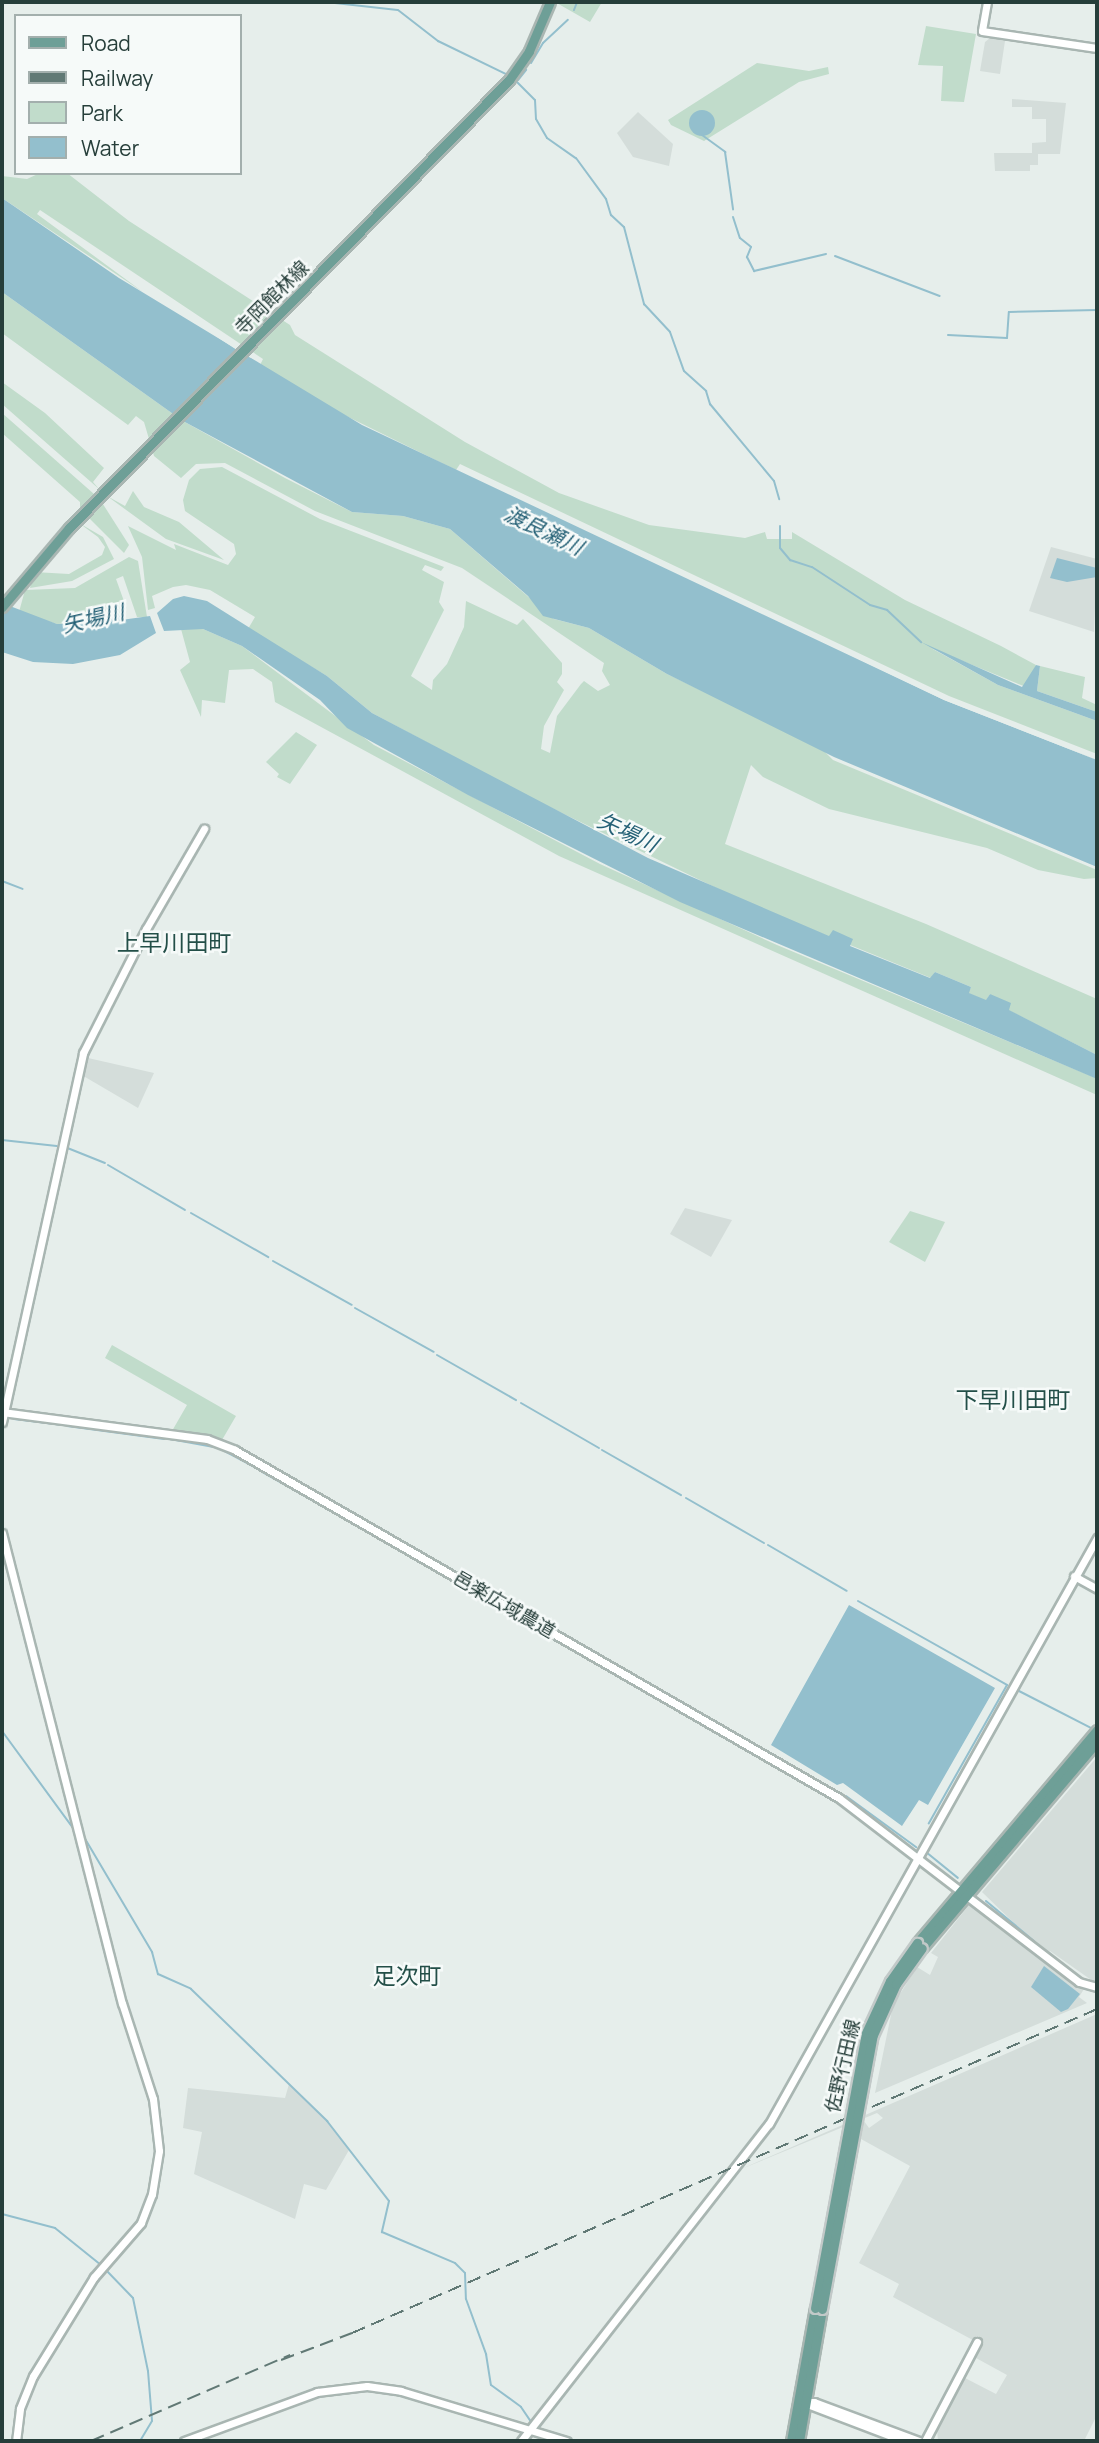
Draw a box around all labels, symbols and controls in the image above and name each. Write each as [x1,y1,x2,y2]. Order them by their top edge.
legend [14,14,242,175]
text: Road [81,29,131,57]
text: Railway [81,64,153,92]
text: Park [81,99,123,127]
text: Water [81,134,139,162]
street label: 寺岡館林線 [230,256,314,340]
water label: 渡良瀬川 [501,500,587,560]
water label: 矢場川 [59,599,127,637]
water label: 矢場川 [594,807,662,857]
district label: 上早川田町 [117,928,231,956]
district label: 下早川田町 [956,1385,1070,1413]
street label: 邑楽広域農道 [449,1567,559,1643]
district label: 足次町 [373,1961,441,1989]
street label: 佐野行田線 [821,2017,865,2115]

